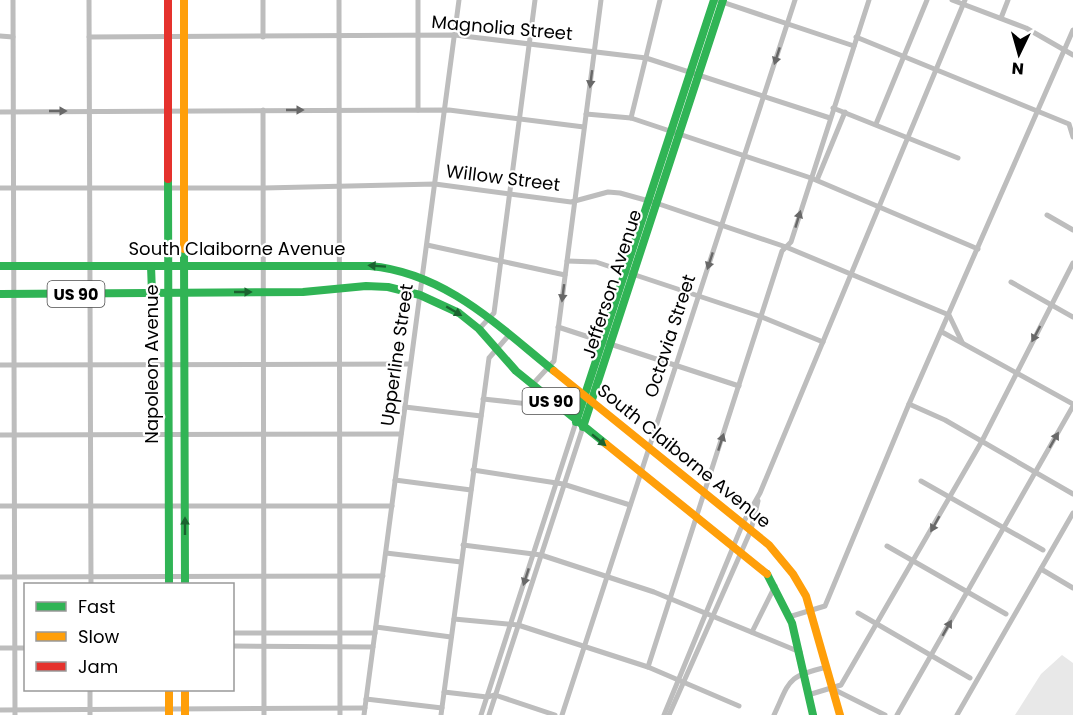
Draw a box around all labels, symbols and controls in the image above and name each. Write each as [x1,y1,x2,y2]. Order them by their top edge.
street label: Magnolia Street [431,9,574,46]
north arrow [989,24,1049,84]
one-way arrow [772,47,781,65]
text: N [1011,56,1025,80]
one-way arrow [586,69,595,88]
one-way arrow [286,105,305,115]
one-way arrow [49,107,68,116]
street label: Willow Street [445,158,561,197]
street label: Jefferson Avenue [576,206,647,362]
one-way arrow [794,210,803,228]
street label: South Claiborne Avenue [129,236,345,261]
one-way arrow [705,252,714,270]
one-way arrow [368,262,387,271]
street label: Octavia Street [638,271,701,401]
road number: US 90 [48,281,104,307]
street label: Upperline Street [374,282,419,428]
street label: Napoleon Avenue [139,284,164,444]
one-way arrow [558,284,567,303]
one-way arrow [233,287,252,297]
one-way arrow [446,306,463,316]
one-way arrow [1031,325,1041,342]
street label: South Claiborne Avenue [592,378,776,534]
road number: US 90 [522,388,580,414]
one-way arrow [1049,431,1059,448]
one-way arrow [591,433,606,446]
one-way arrow [717,433,726,451]
one-way arrow [929,516,940,532]
one-way arrow [180,517,190,536]
one-way arrow [521,568,530,586]
legend [24,583,234,691]
text: Fast [78,594,115,619]
one-way arrow [942,619,952,636]
text: Slow [78,624,120,649]
text: Jam [78,654,118,679]

